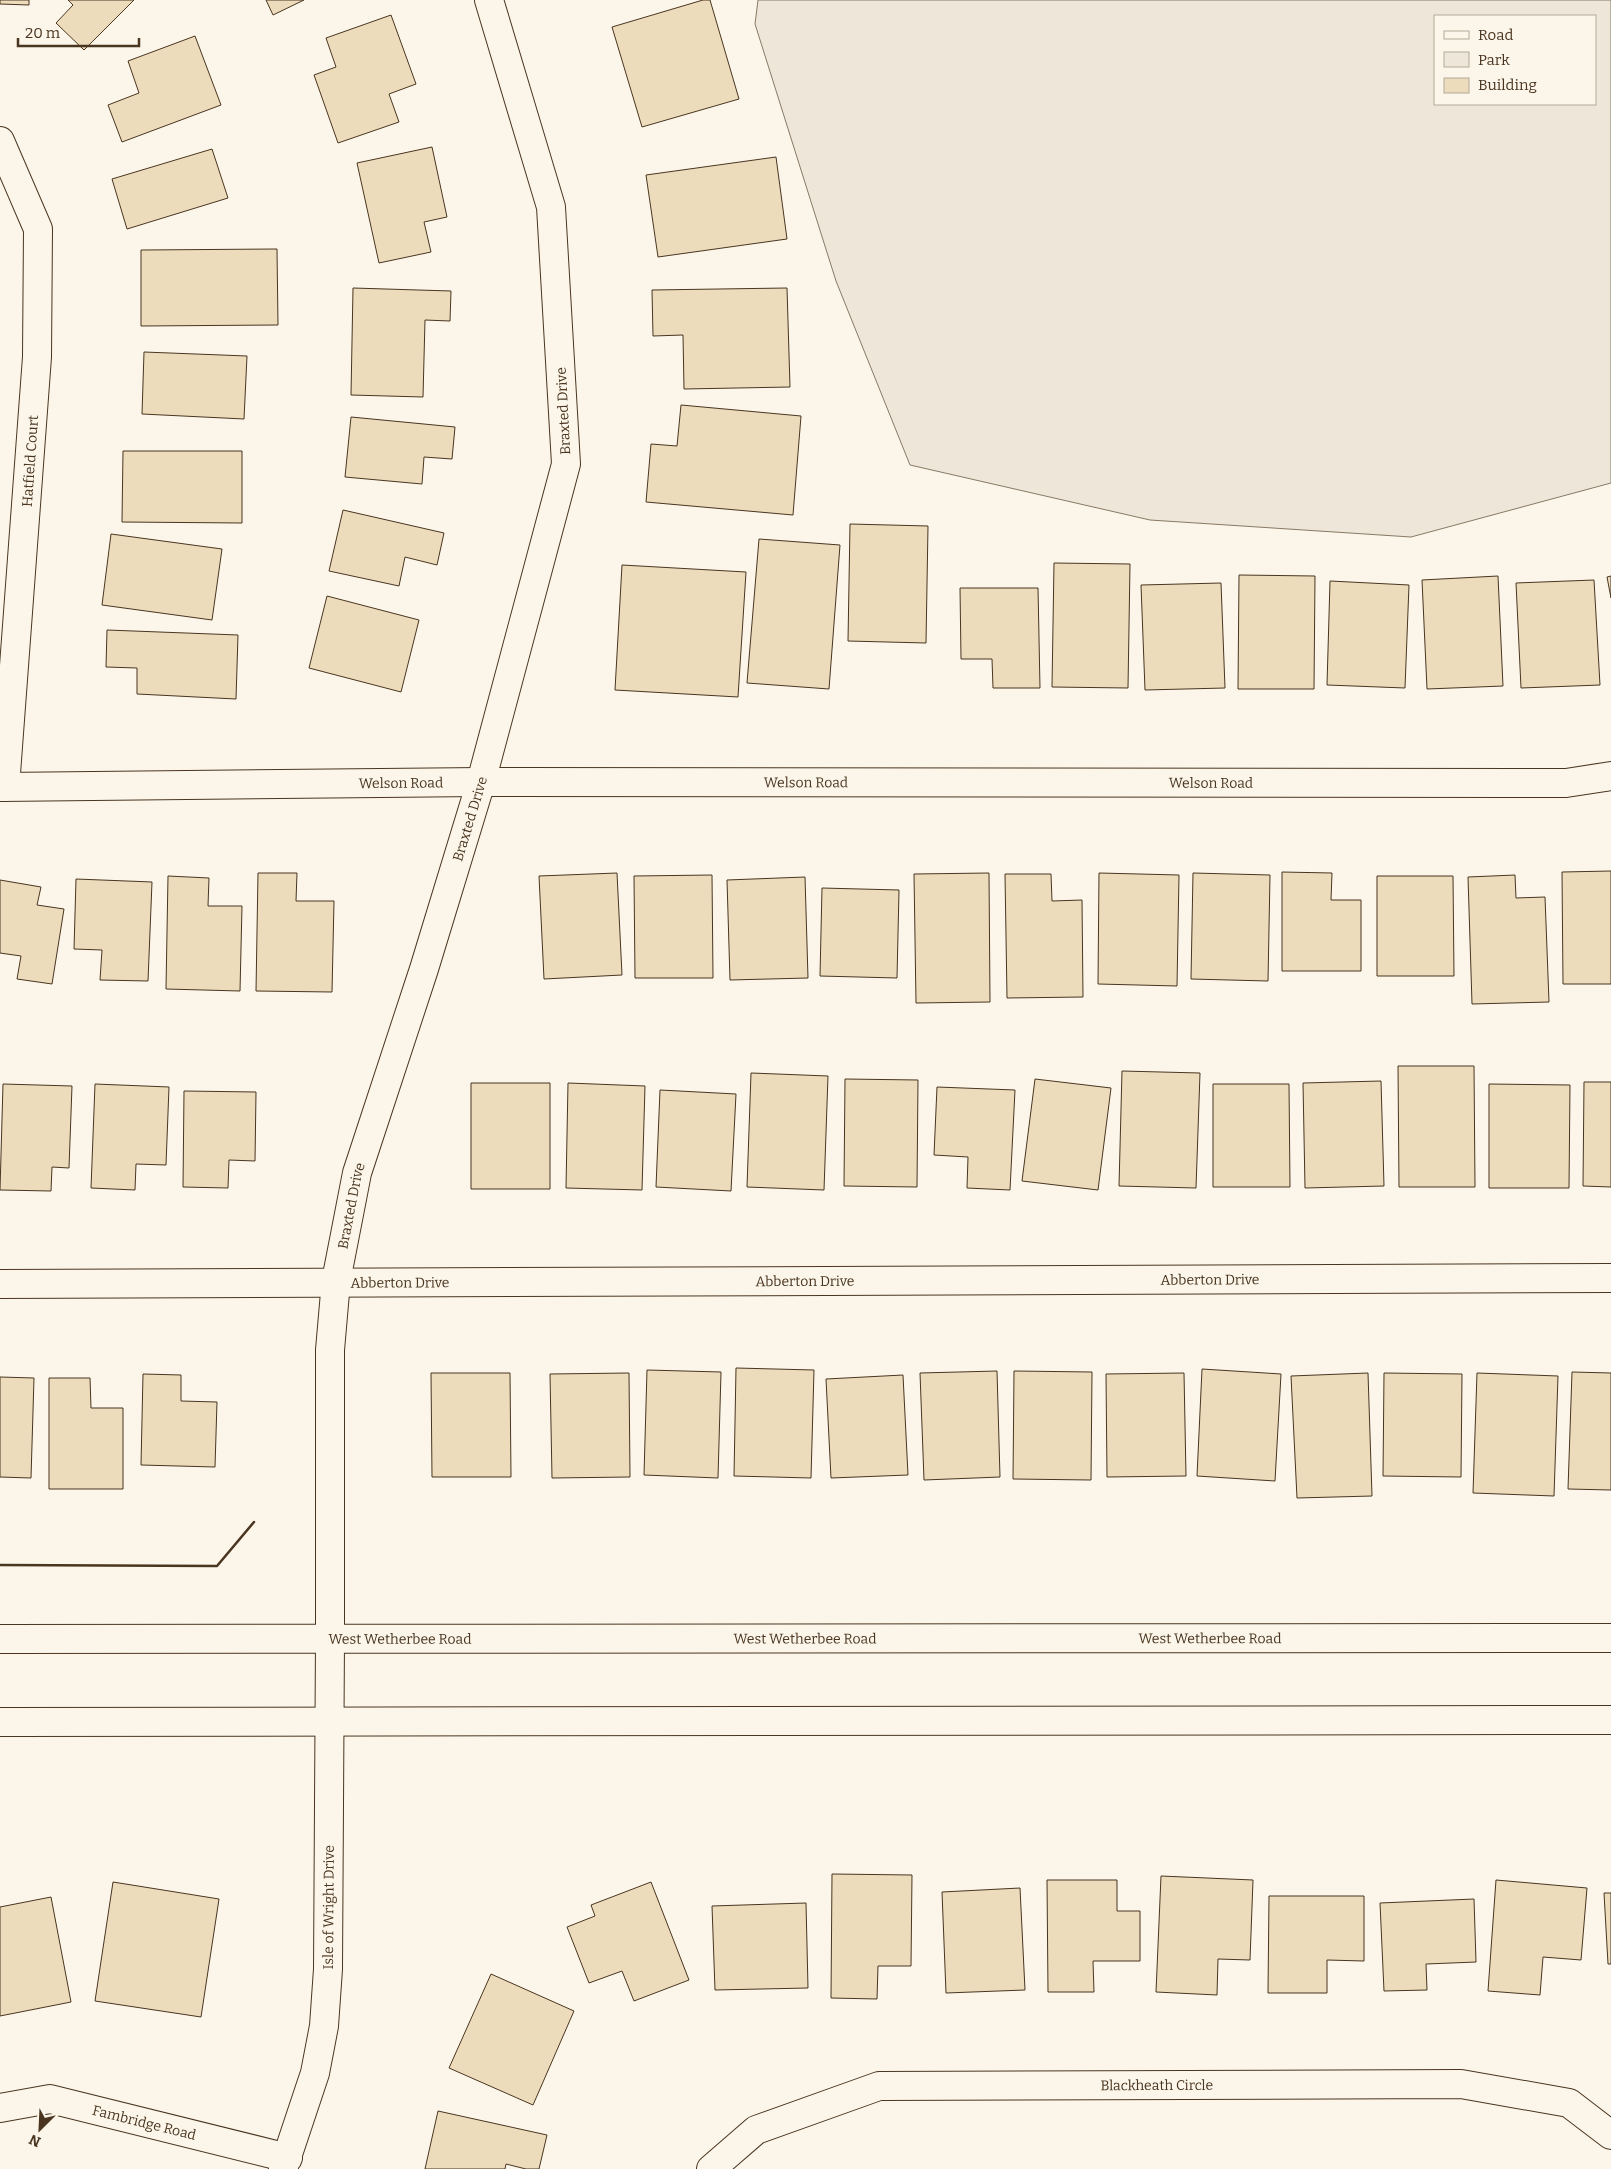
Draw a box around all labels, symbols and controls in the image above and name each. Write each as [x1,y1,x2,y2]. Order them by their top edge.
scale bar [18,15,139,47]
legend [1434,15,1596,105]
text: 20 m [25,24,61,42]
text: Road [1478,26,1513,44]
text: Park [1478,51,1510,69]
text: Building [1478,76,1537,94]
street label: Braxted Drive [553,367,574,455]
street label: Hatfield Court [19,414,42,508]
street label: Welson Road [359,774,443,792]
street label: Welson Road [764,774,848,791]
street label: Braxted Drive [449,775,491,864]
street label: Welson Road [1169,775,1253,792]
street label: Braxted Drive [334,1160,369,1251]
street label: Abberton Drive [1160,1271,1260,1289]
street label: Abberton Drive [755,1273,855,1290]
street label: Abberton Drive [350,1274,450,1292]
street label: West Wetherbee Road [733,1630,877,1648]
street label: West Wetherbee Road [1138,1630,1282,1647]
street label: West Wetherbee Road [328,1631,472,1648]
street label: Isle of Wright Drive [320,1845,338,1969]
street label: Blackheath Circle [1100,2077,1213,2094]
street label: Fambridge Road [91,2102,198,2144]
north arrow [15,2104,65,2154]
text: N [26,2130,43,2150]

